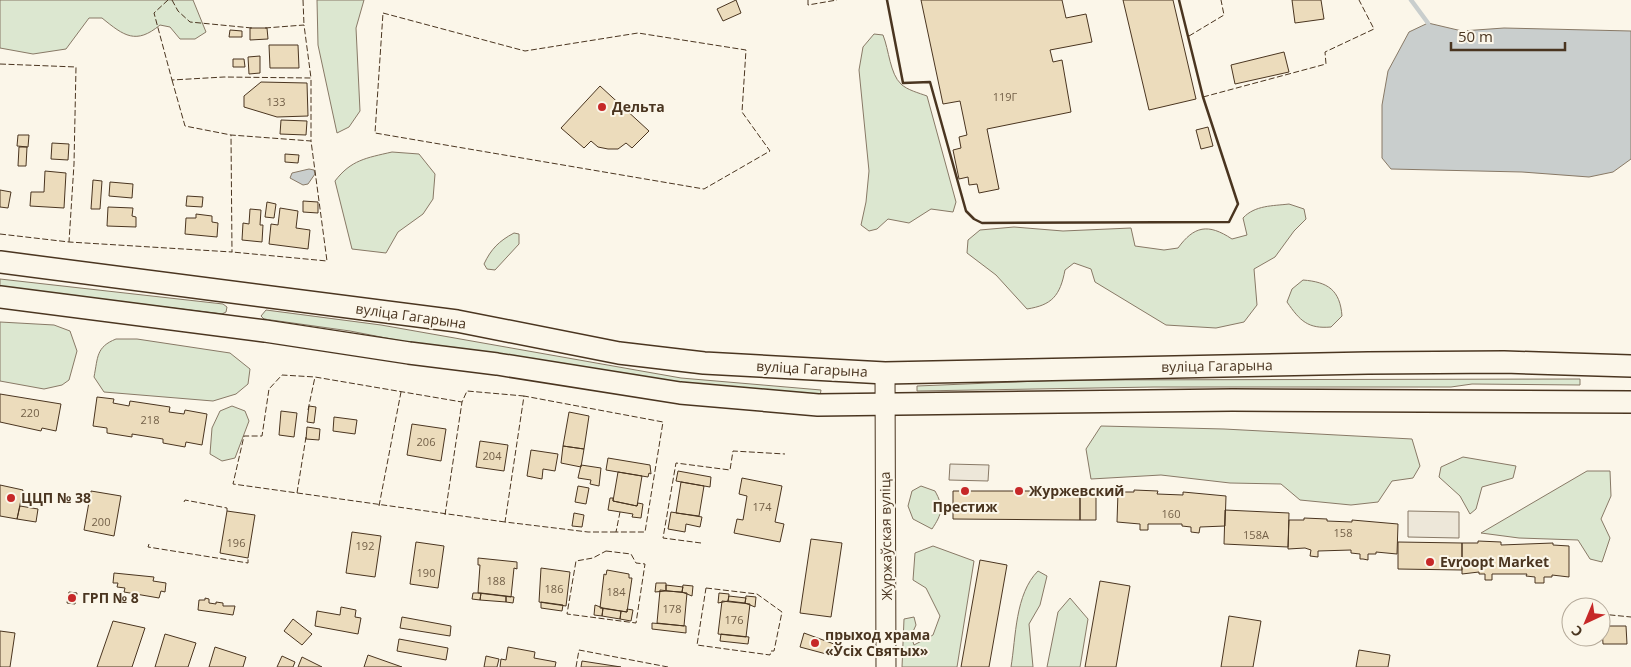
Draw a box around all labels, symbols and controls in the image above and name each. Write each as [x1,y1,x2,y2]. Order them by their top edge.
scale bar [1451,20,1565,52]
text: 50 m [1458,26,1493,46]
house number: 119Г [993,89,1018,104]
house number: 133 [267,94,285,109]
place label: Дельта [612,97,665,116]
marker: Дельта [596,101,608,113]
street label: вуліца Гагарына [354,298,468,333]
street label: вуліца Гагарына [1161,355,1273,376]
street label: вуліца Гагарына [756,356,868,381]
house number: 220 [21,405,39,420]
house number: 218 [141,412,159,427]
house number: 206 [417,434,435,449]
house number: 204 [483,448,502,463]
street label: Журжаўская вуліца [875,472,896,601]
place label: Журжевский [1029,481,1124,500]
marker: Престиж [959,485,971,497]
marker: Журжевский [1013,485,1025,497]
place label: ЦЦП № 38 [21,488,91,507]
marker: ЦЦП № 38 [5,492,17,504]
place label: Престиж [933,497,998,516]
house number: 174 [753,499,772,514]
house number: 160 [1162,506,1180,521]
house number: 200 [92,514,110,529]
house number: 158 [1334,525,1352,540]
house number: 158А [1243,527,1269,542]
house number: 196 [227,535,245,550]
house number: 192 [356,538,374,553]
place label: Evroopt Market [1440,552,1549,571]
marker: Evroopt Market [1424,556,1436,568]
house number: 190 [417,565,435,580]
house number: 188 [487,573,505,588]
house number: 186 [545,581,563,596]
house number: 184 [607,584,626,599]
place label: ГРП № 8 [82,588,139,607]
marker: ГРП № 8 [66,592,78,604]
north arrow [1561,597,1611,647]
house number: 178 [663,601,681,616]
house number: 176 [725,612,743,627]
text: С [1567,622,1586,642]
place label: прыход храма «Ўсіх Святых» [825,625,930,660]
marker: прыход храма «Ўсіх Святых» [809,637,821,649]

